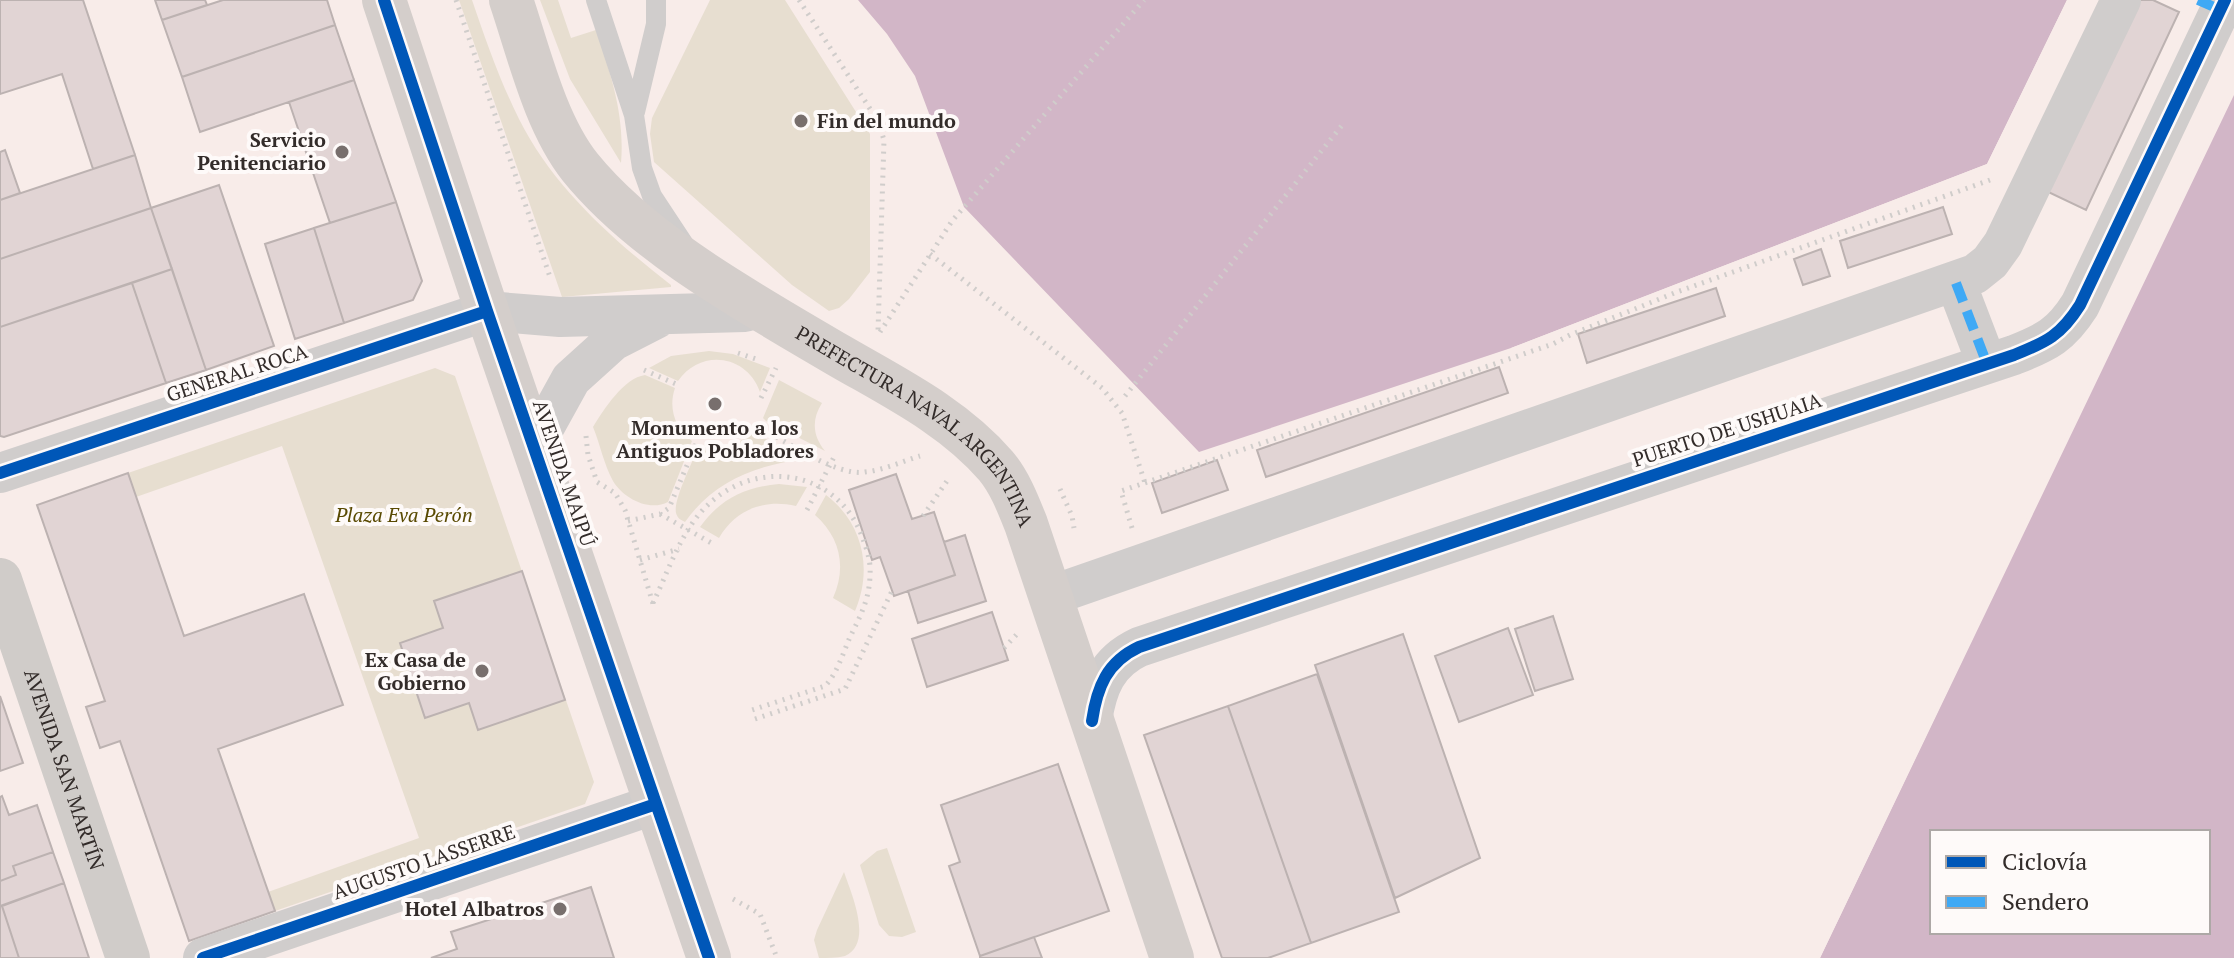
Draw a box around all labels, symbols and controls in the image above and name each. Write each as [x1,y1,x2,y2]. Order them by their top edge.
place label: Fin del mundo [817,107,956,134]
marker: Fin del mundo [792,112,810,130]
place label: Servicio Penitenciario [197,126,326,176]
marker: Servicio Penitenciario [333,143,351,161]
street label: PREFECTURA NAVAL ARGENTINA [791,319,1040,531]
street label: GENERAL ROCA [163,337,311,408]
street label: PUERTO DE USHUAIA [1629,386,1825,473]
marker: Monumento a los Antiguos Pobladores [706,395,724,413]
street label: AVENIDA MAIPÚ [527,396,602,550]
place label: Monumento a los Antiguos Pobladores [616,414,814,464]
park label: Plaza Eva Perón [334,501,473,528]
place label: Ex Casa de Gobierno [365,646,466,696]
marker: Ex Casa de Gobierno [473,662,491,680]
street label: AVENIDA SAN MARTÍN [18,665,111,874]
street label: AUGUSTO LASSERRE [329,818,519,905]
legend [1930,830,2210,934]
text: Ciclovía [2002,845,2087,877]
text: Sendero [2002,885,2089,917]
place label: Hotel Albatros [405,895,544,922]
marker: Hotel Albatros [551,900,569,918]

